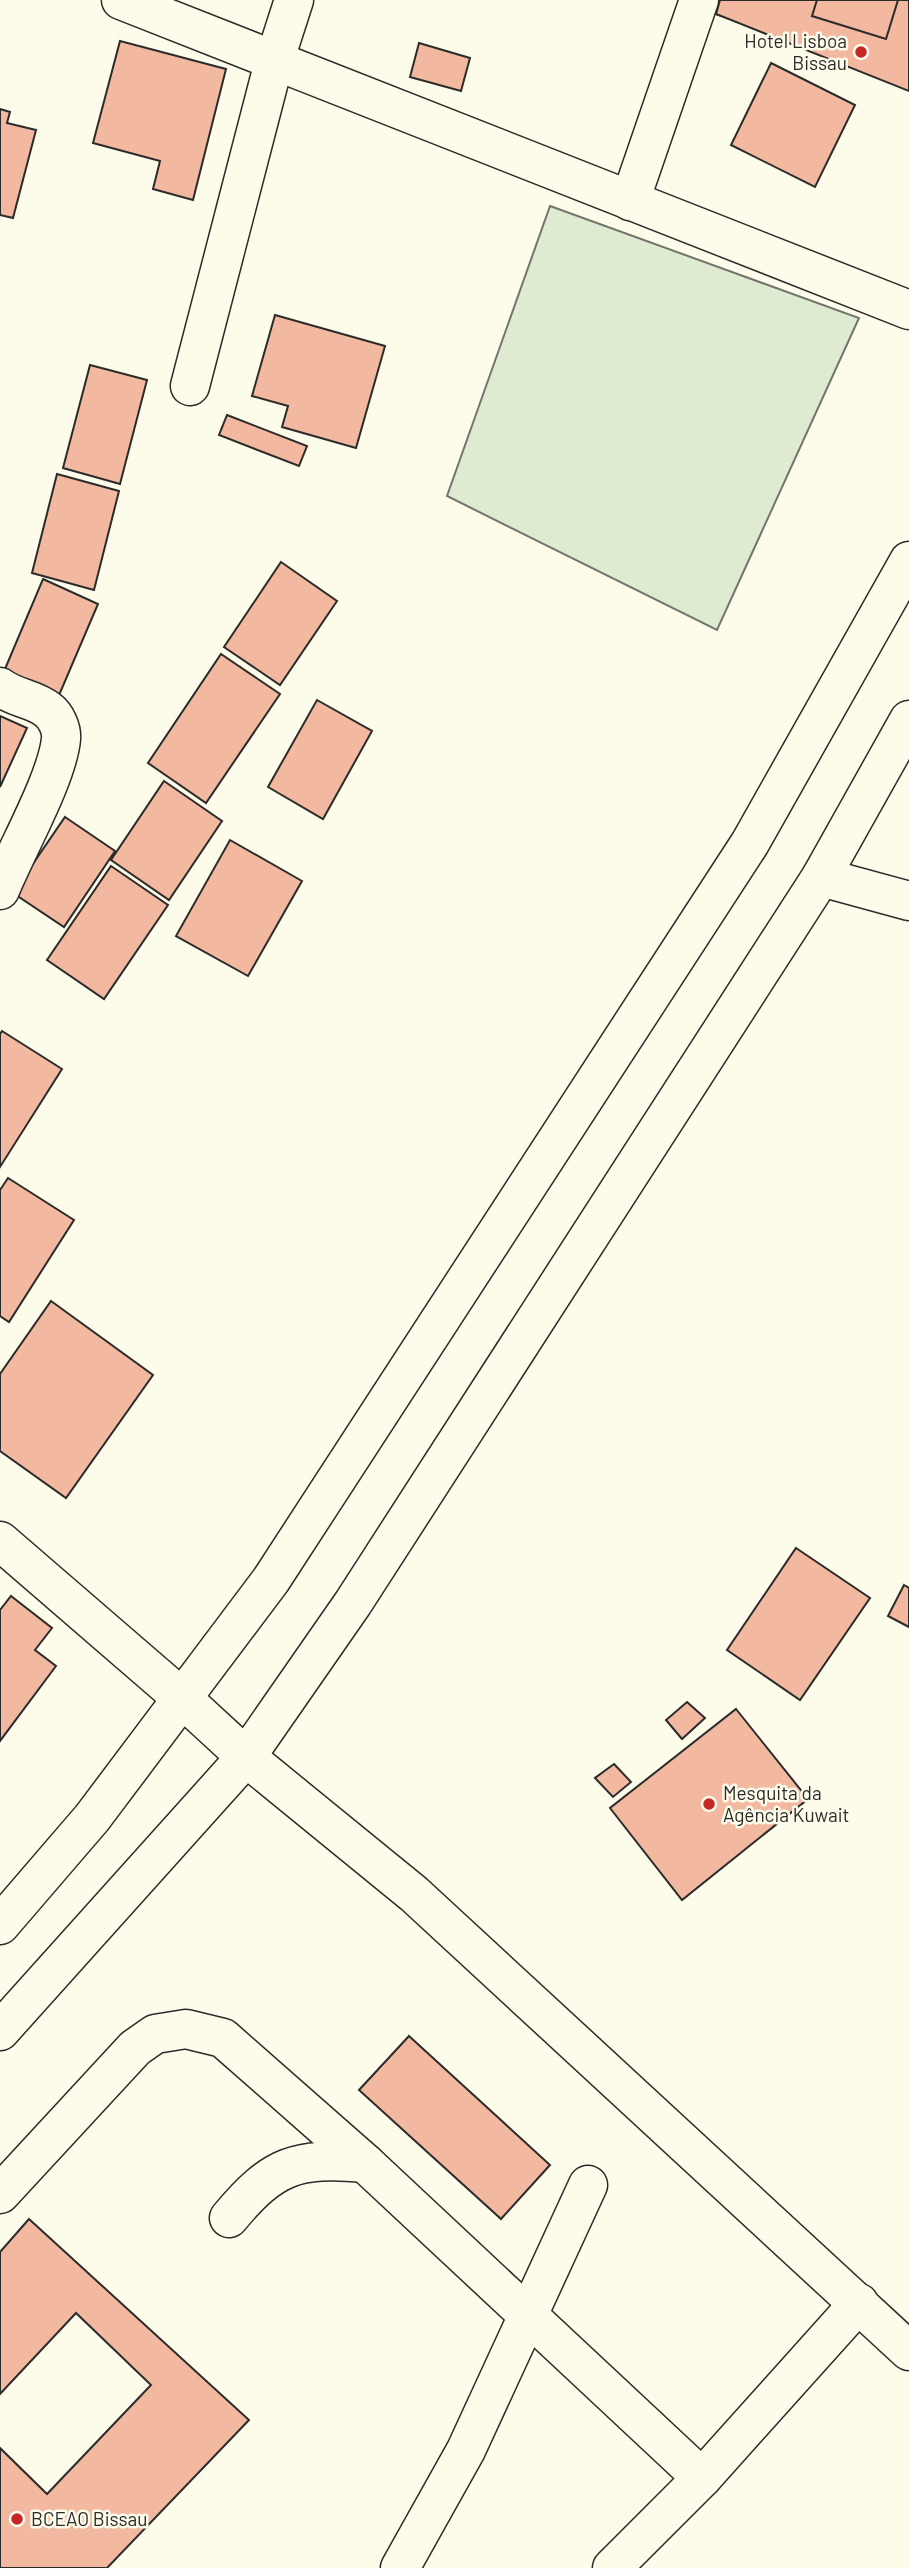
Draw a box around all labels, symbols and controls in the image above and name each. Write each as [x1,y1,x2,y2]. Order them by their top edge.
place label: Hotel Lisboa Bissau [744,29,847,74]
marker: Hotel Lisboa Bissau [853,44,869,60]
place label: Mesquita da Agência Kuwait [723,1781,850,1826]
marker: Mesquita da Agência Kuwait [701,1796,717,1812]
place label: BCEAO Bissau [31,2507,147,2530]
marker: BCEAO Bissau [9,2511,25,2527]

